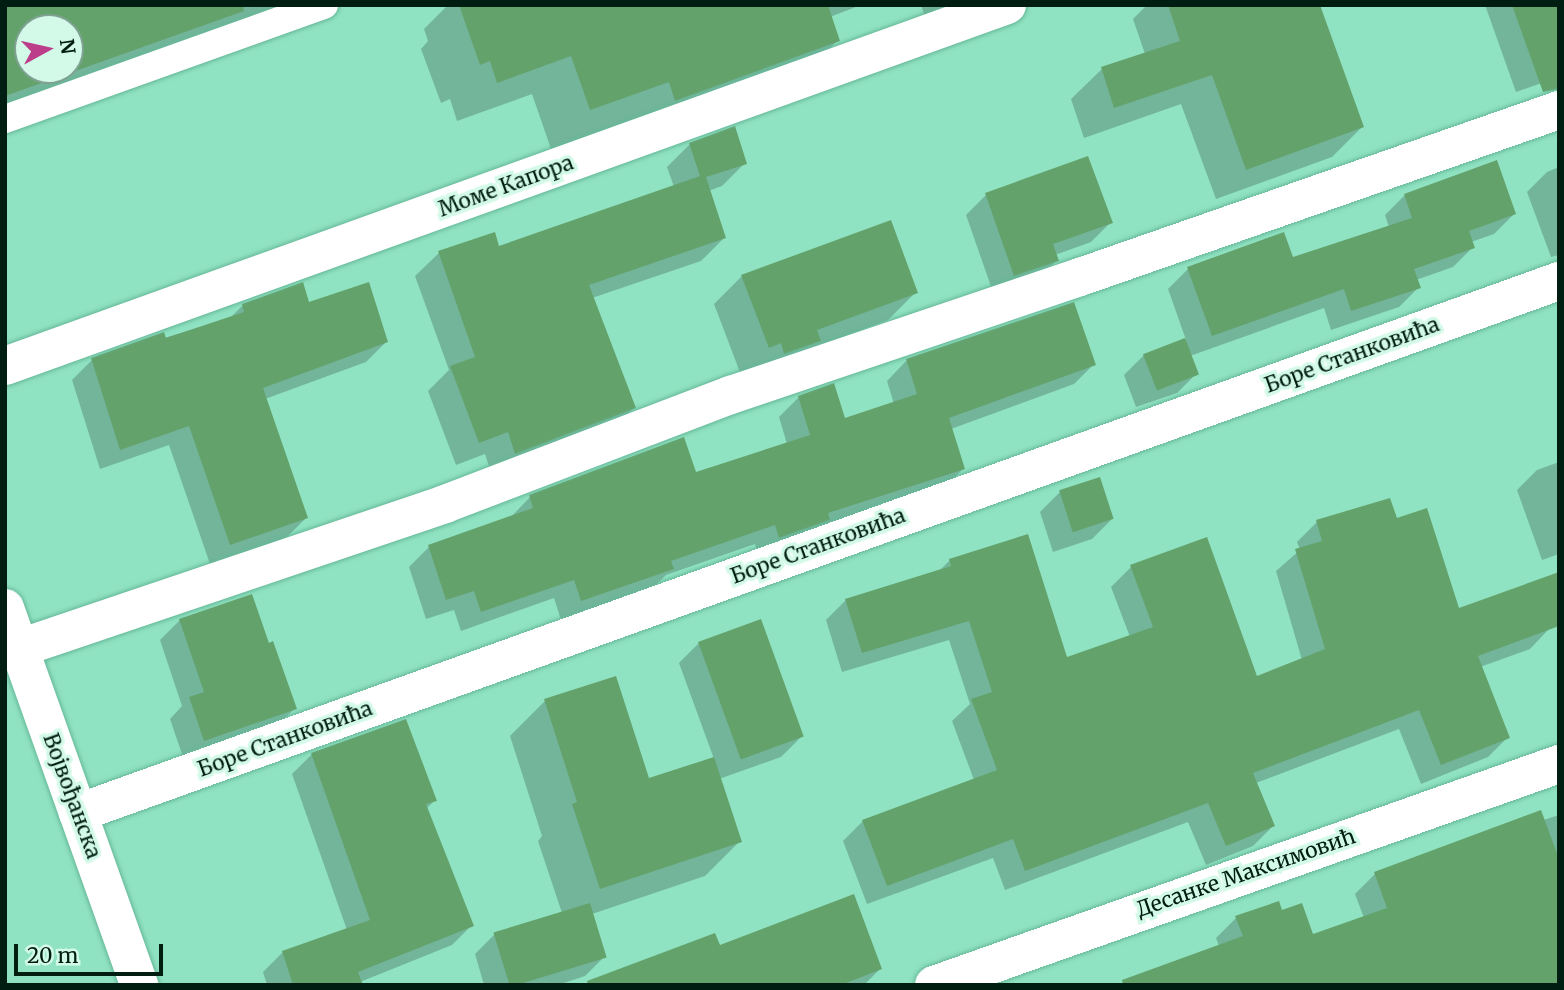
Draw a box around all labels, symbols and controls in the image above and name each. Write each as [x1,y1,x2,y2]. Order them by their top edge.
north arrow [14,14,84,84]
text: N [55,37,81,55]
street label: Моме Капора [435,150,577,222]
street label: Боре Станковића [1261,312,1443,398]
street label: Боре Станковића [727,503,909,589]
street label: Боре Станковића [194,696,376,782]
street label: Војвођанска [38,730,106,862]
street label: Десанке Максимовић [1133,824,1359,922]
scale bar [18,930,166,974]
text: 20 m [27,942,78,969]

